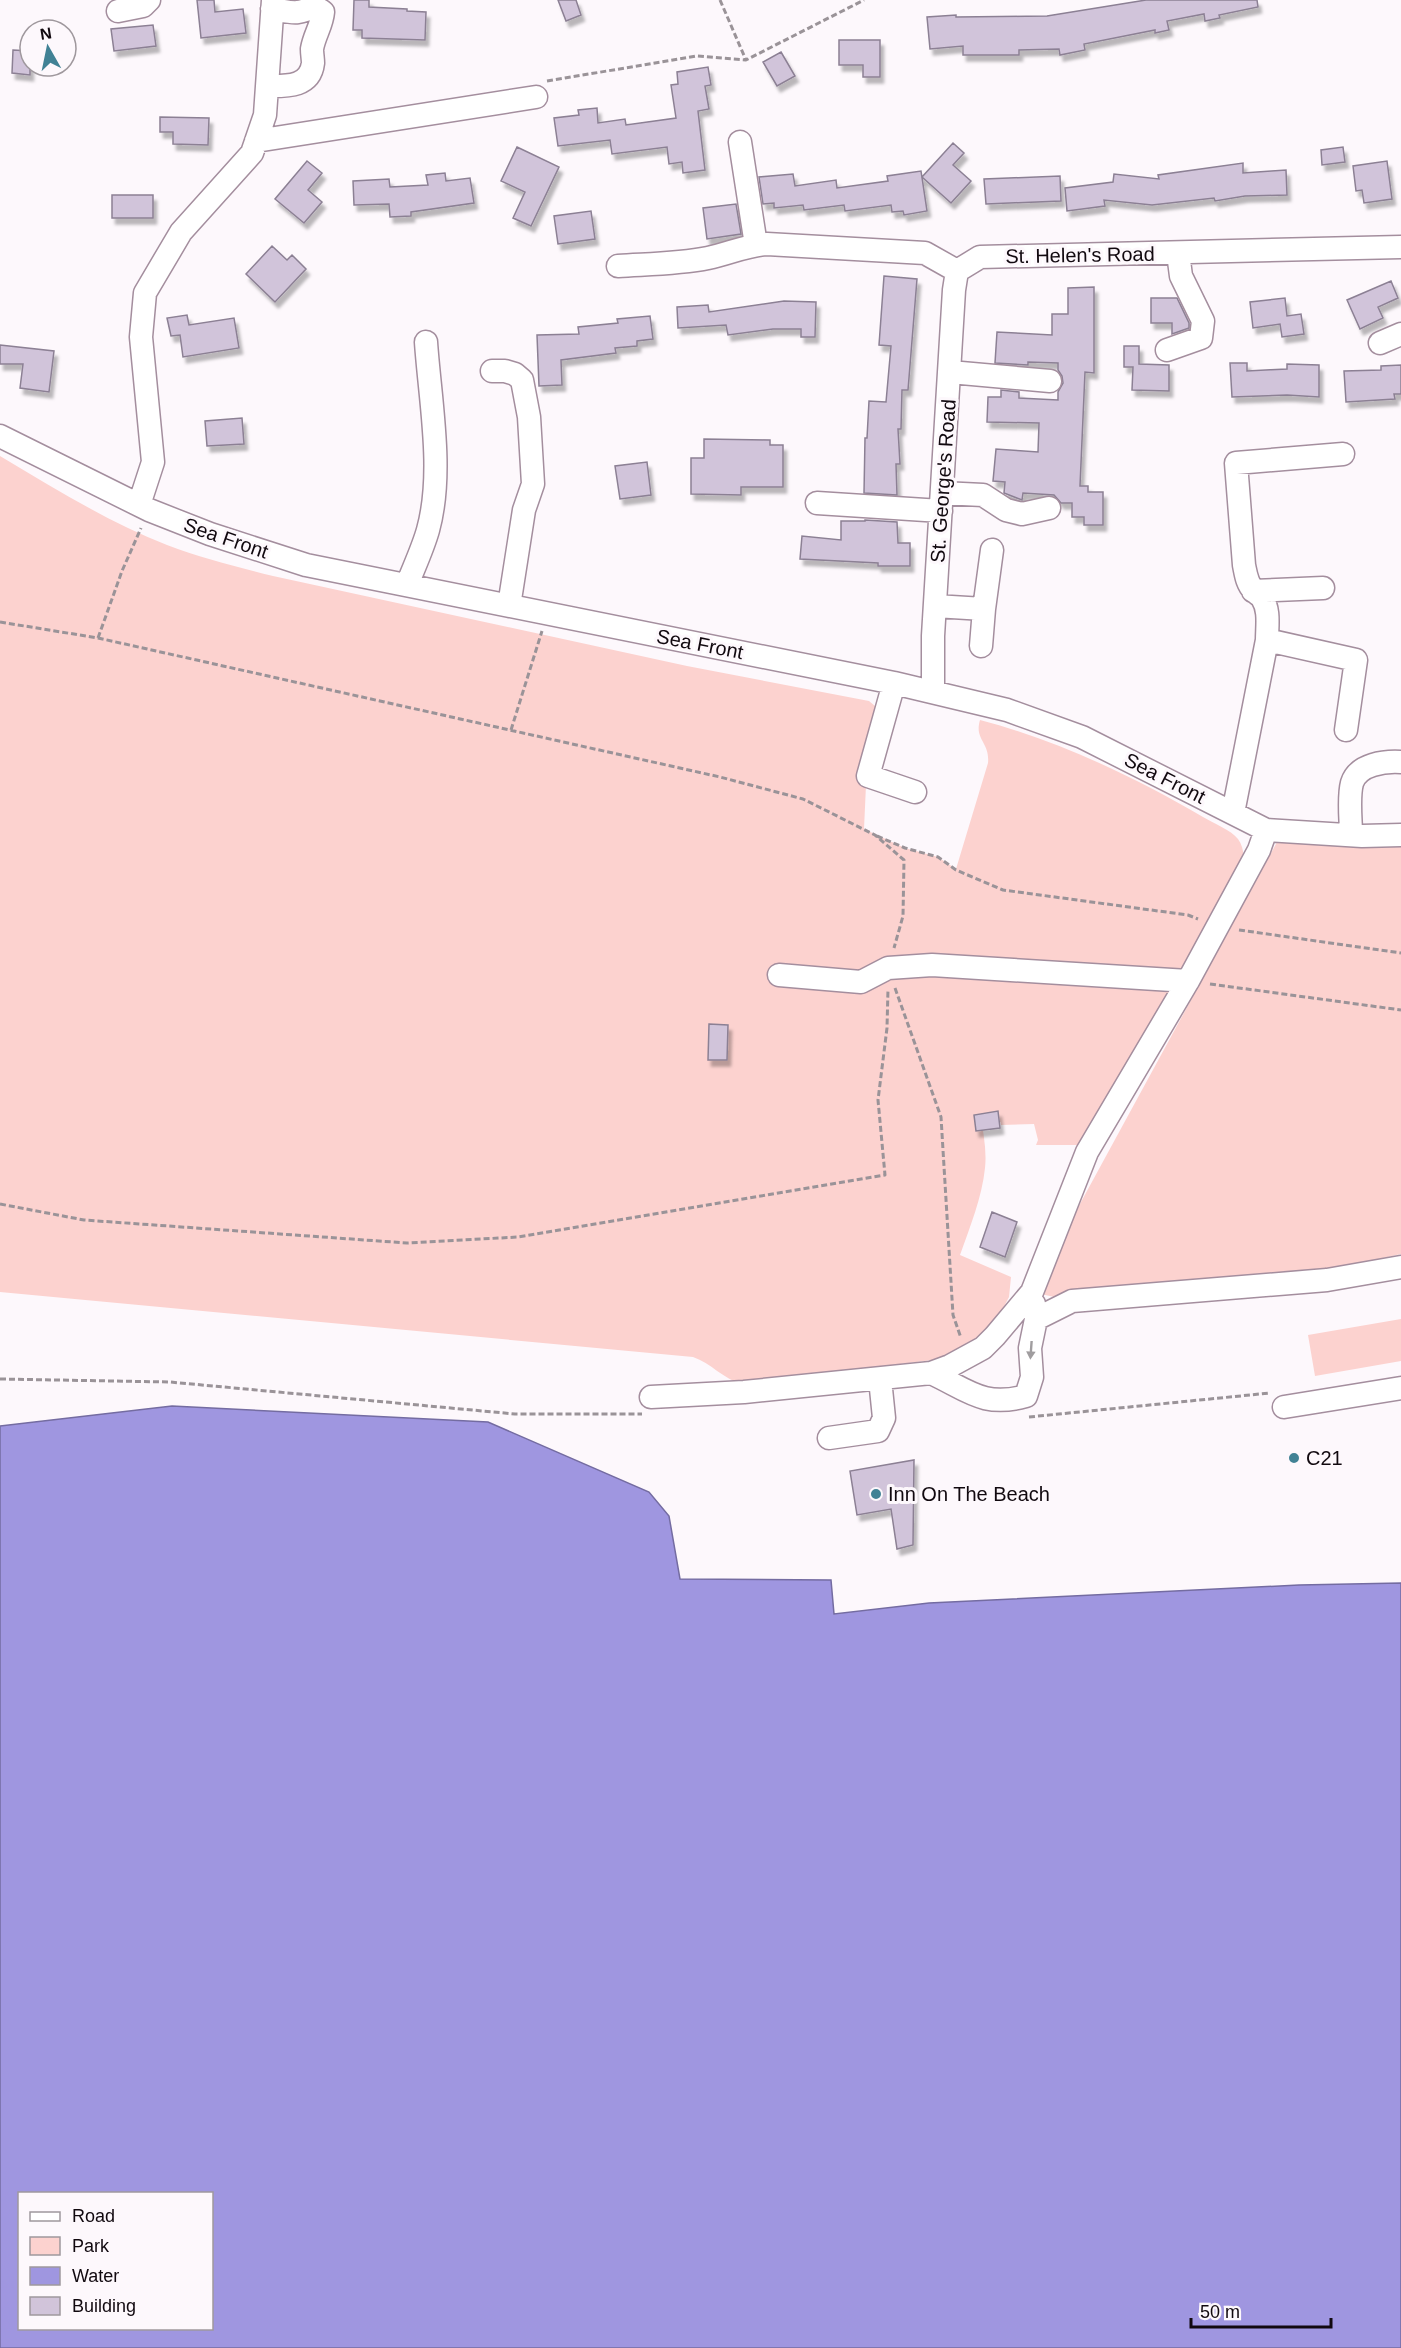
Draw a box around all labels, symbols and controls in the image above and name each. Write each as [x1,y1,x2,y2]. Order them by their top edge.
north arrow [18,18,78,78]
text: N [39,24,53,43]
street label: St. Helen's Road [1005,243,1155,267]
street label: St. George's Road [926,398,960,564]
street label: Sea Front [181,513,272,563]
street label: Sea Front [655,625,746,663]
street label: Sea Front [1121,748,1210,808]
one-way arrow [1027,1340,1036,1359]
place label: C21 [1306,1447,1343,1469]
marker: C21 [1287,1451,1301,1465]
place label: Inn On The Beach [888,1483,1050,1505]
marker: Inn On The Beach [869,1487,883,1501]
legend [18,2192,213,2330]
text: Road [72,2206,115,2226]
text: Park [72,2236,110,2256]
text: Water [72,2266,119,2286]
scale bar [1191,2291,1330,2329]
text: Building [72,2296,136,2316]
text: 50 m [1200,2302,1240,2322]

